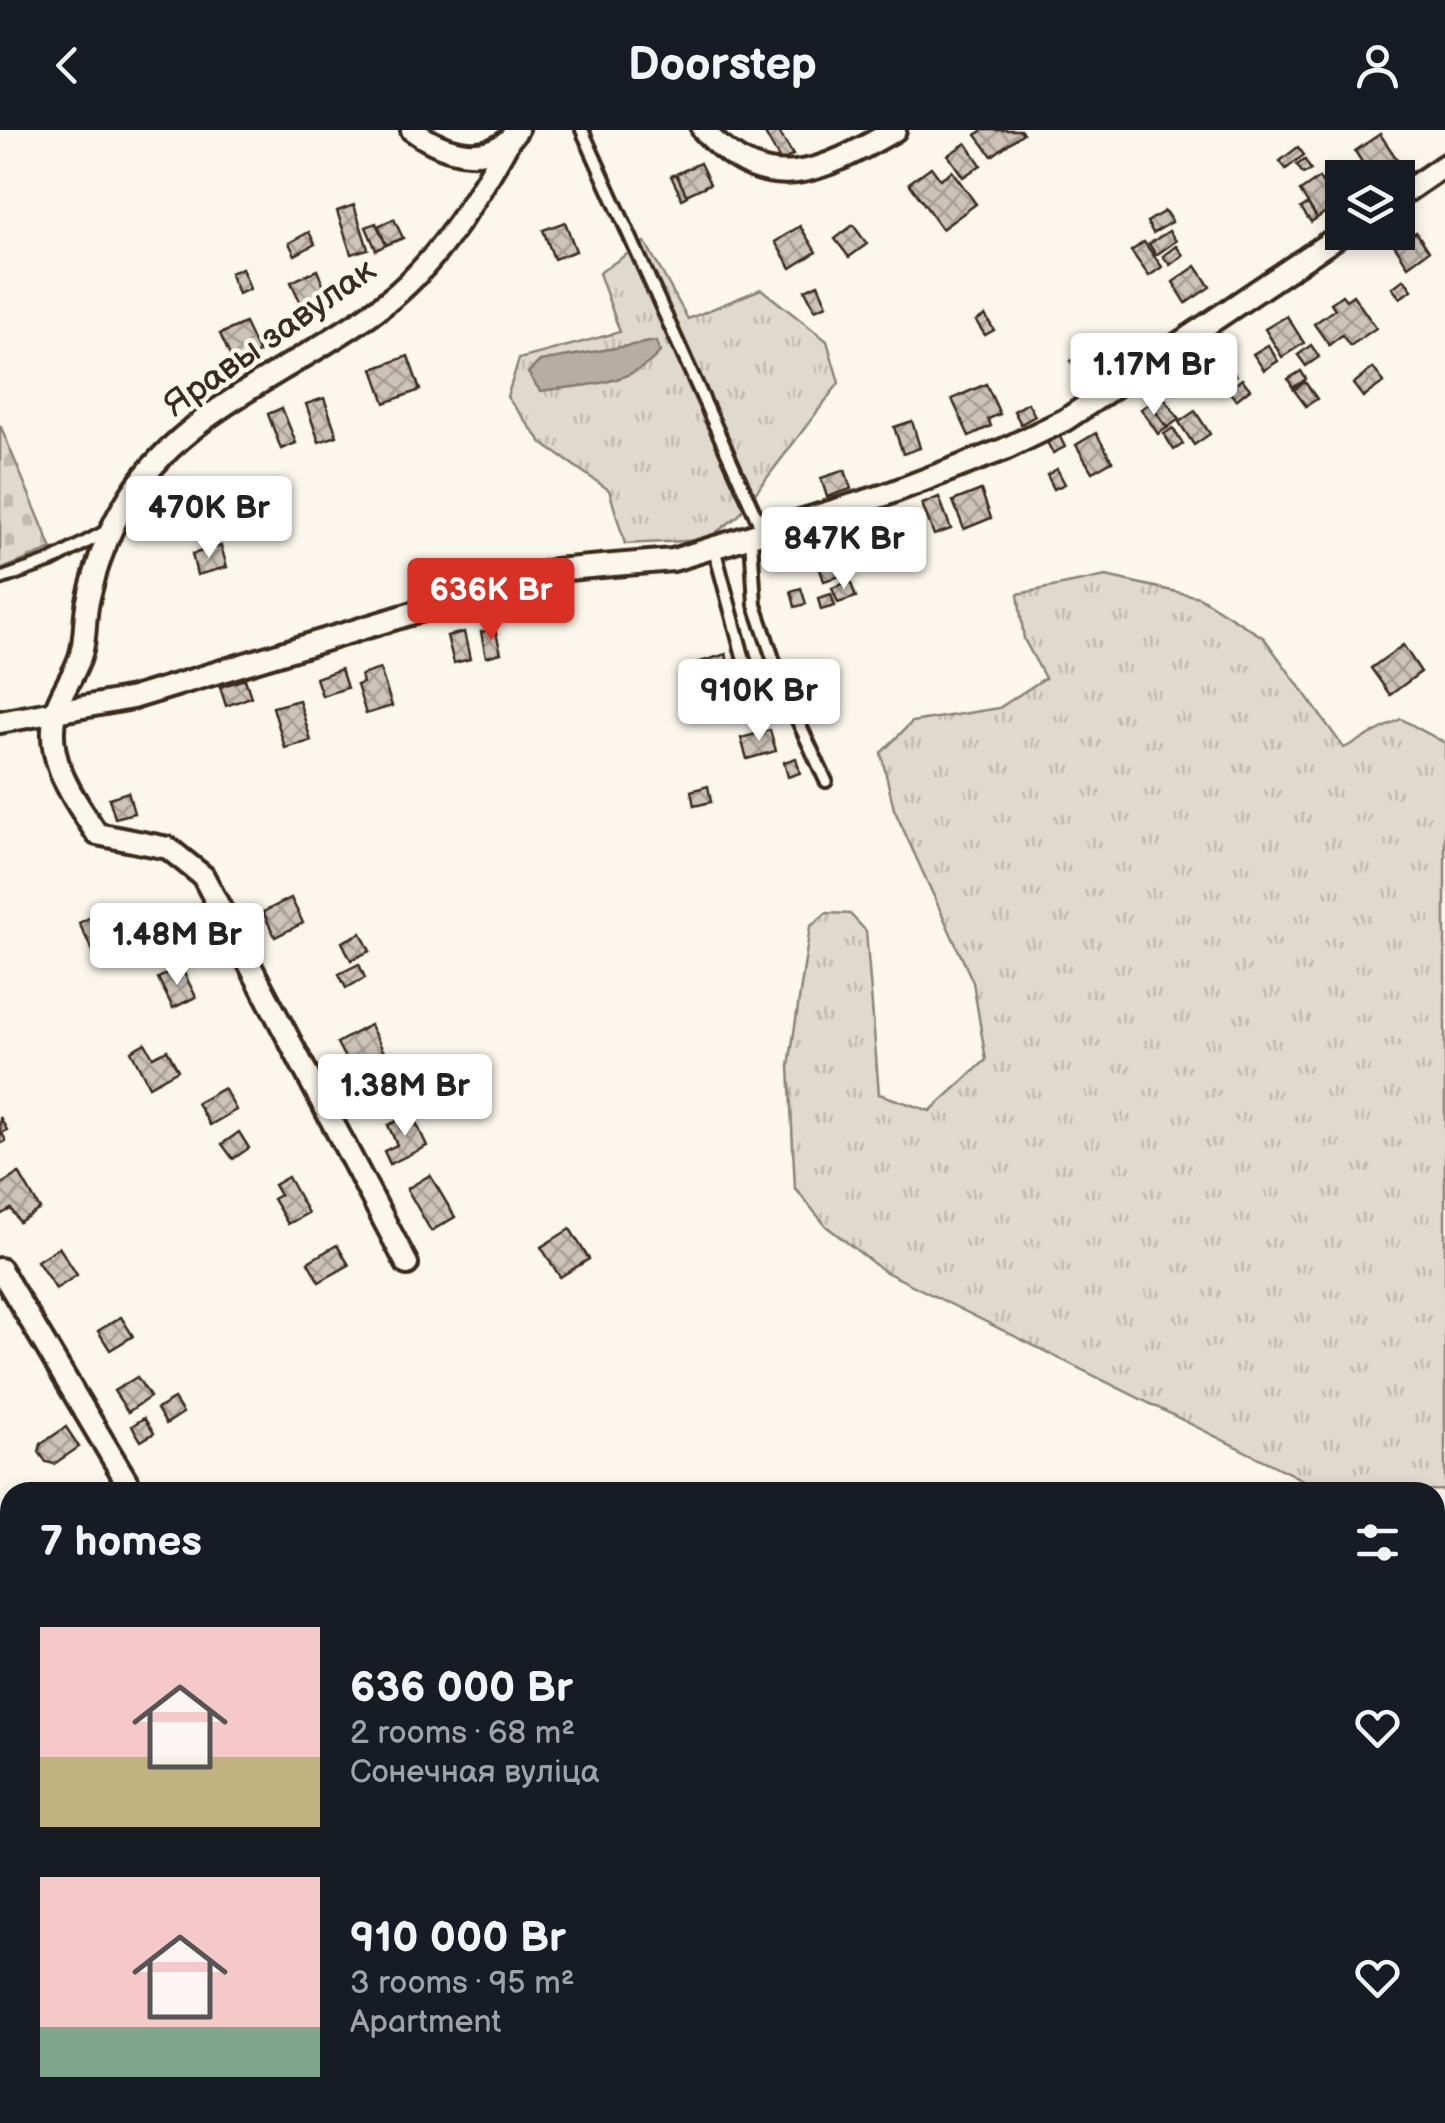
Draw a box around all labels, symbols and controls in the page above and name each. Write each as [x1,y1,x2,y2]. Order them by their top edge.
icon: back [40,38,95,93]
text: Doorstep [628,38,817,93]
icon: person [1350,38,1405,93]
map controls [1325,160,1415,250]
button: layers [1325,160,1415,250]
street label: Яравы завулак [156,249,385,427]
pin: 1.17M Br [1051,333,1257,418]
text: 1.17M Br [1092,346,1216,385]
pin: 470K Br [117,476,301,561]
text: 470K Br [148,489,270,528]
pin: 847K Br [752,507,936,592]
text: 847K Br [783,520,905,559]
pin: 636K Br [399,558,583,643]
text: 636K Br [429,571,553,610]
pin: 910K Br [667,659,851,744]
text: 910K Br [700,672,818,711]
pin: 1.48M Br [74,903,280,988]
text: 1.48M Br [112,916,242,955]
pin: 1.38M Br [302,1054,508,1139]
text: 1.38M Br [340,1067,470,1106]
icon: filters [1350,1515,1405,1570]
text: 7 homes [40,1517,202,1568]
text: 636 000 Br [350,1663,573,1714]
icon: home [120,1667,240,1787]
icon: heart [1350,1700,1405,1755]
text: 2 rooms · 68 m² [350,1714,575,1753]
text: Сонечная вуліца [350,1753,600,1792]
text: 910 000 Br [350,1913,566,1964]
icon: home [120,1917,240,2037]
icon: heart [1350,1950,1405,2005]
text: 3 rooms · 95 m² [350,1964,575,2003]
text: Apartment [350,2003,501,2042]

